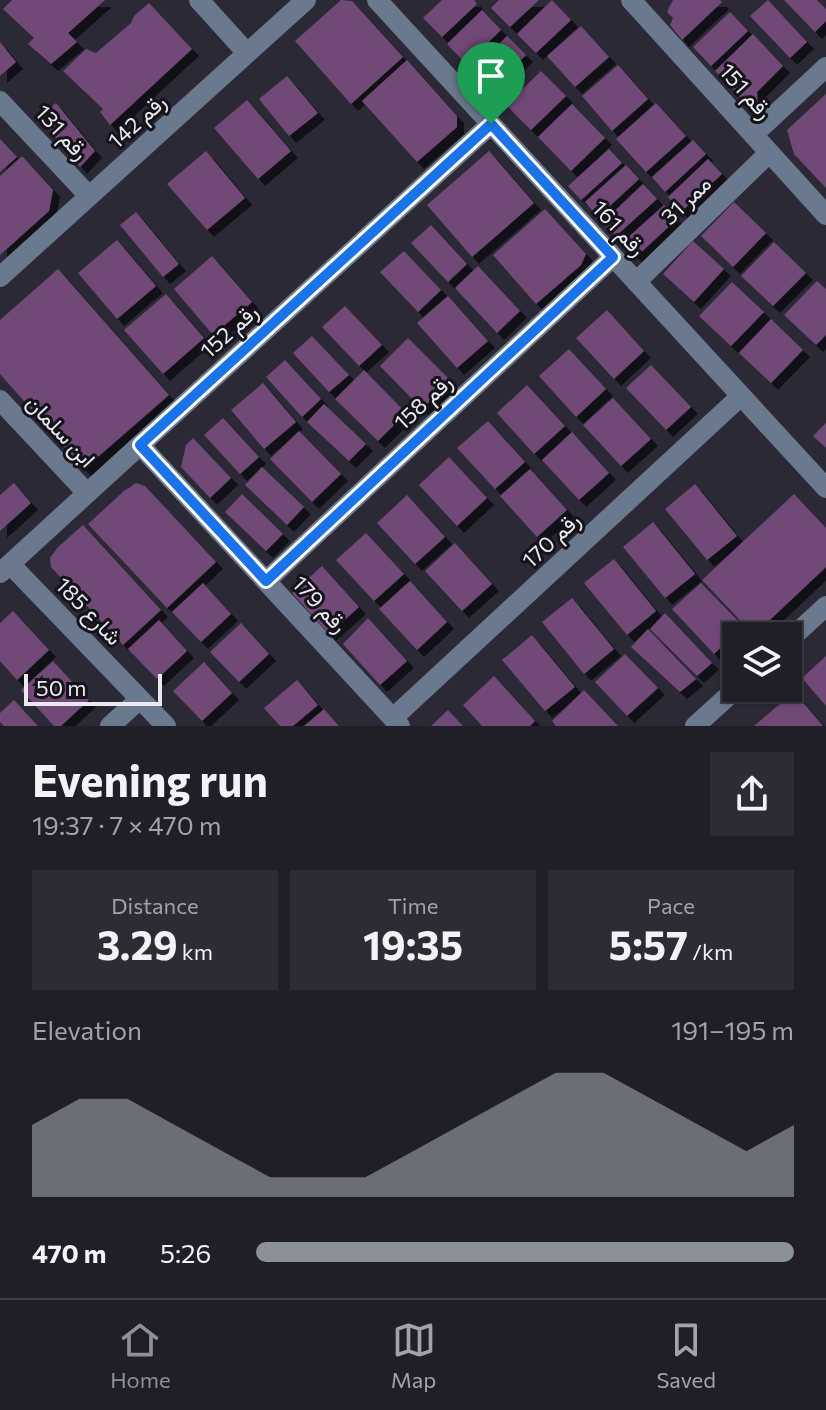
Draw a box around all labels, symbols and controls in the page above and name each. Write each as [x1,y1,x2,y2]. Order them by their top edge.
pin [457,42,525,124]
icon: arrive [469,54,513,98]
street label: رقم 151 [713,57,778,125]
street label: رقم 142 [102,88,173,155]
street label: رقم 131 [29,98,95,166]
street label: ممر 31 [655,169,717,231]
street label: رقم 161 [585,194,652,263]
street label: رقم 152 [194,298,264,365]
street label: رقم 158 [388,368,459,437]
street label: ابن سلمان [20,389,102,473]
street label: رقم 170 [516,506,587,575]
street label: رقم 179 [286,569,354,639]
street label: شارع 185 [49,571,128,652]
map controls [722,622,802,702]
button: layers [722,622,802,702]
scale bar [24,670,162,706]
text: 50 m [36,674,86,701]
text: Evening run [32,752,268,806]
button: share [710,752,794,836]
text: 19:37 · 7 × 470 m [32,809,221,840]
text: Distance [111,892,199,919]
text: Time [388,892,438,919]
text: Pace [647,892,695,919]
text: 3.29 [97,919,178,968]
text: 19:35 [363,919,463,968]
text: 5:57 [609,919,688,968]
text: km [178,938,213,965]
text: /km [688,938,733,965]
text: Elevation [32,1014,142,1045]
text: 191–195 m [671,1014,794,1045]
text: 470 m [32,1237,107,1268]
text: 5:26 [160,1237,211,1268]
tab: Home [110,1318,171,1393]
tab: Map [391,1318,436,1393]
tab: Saved [656,1318,716,1393]

